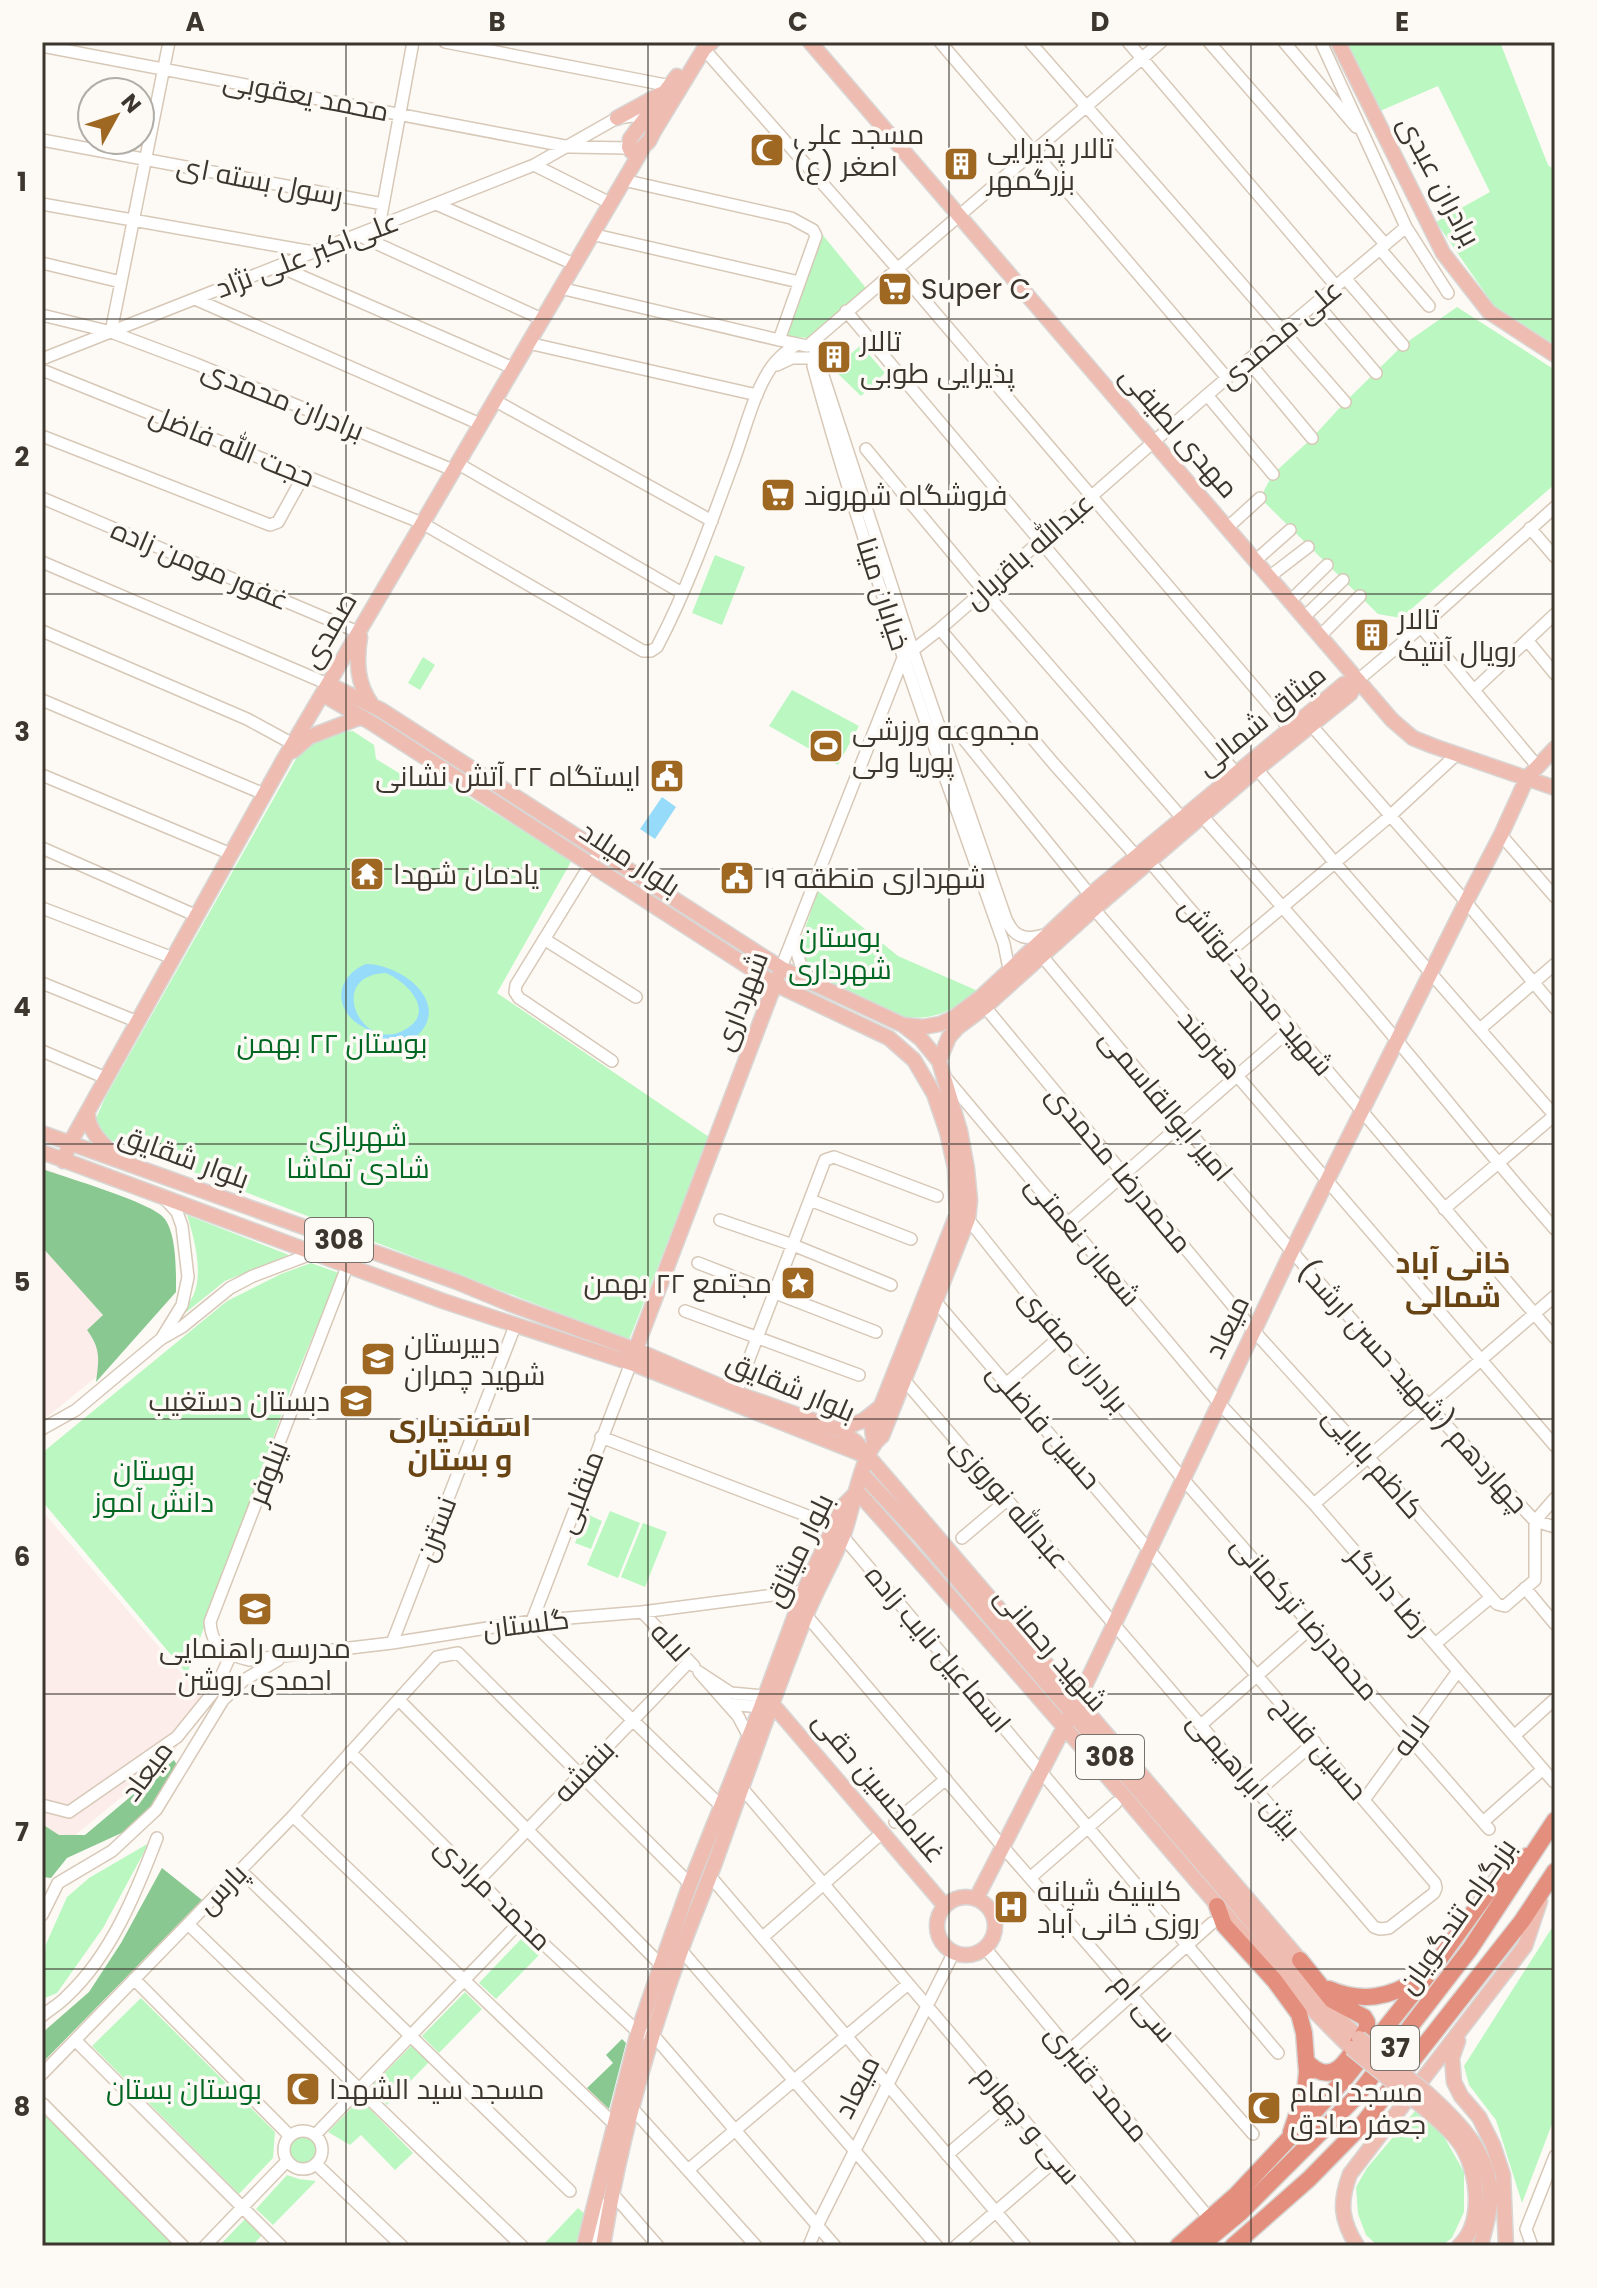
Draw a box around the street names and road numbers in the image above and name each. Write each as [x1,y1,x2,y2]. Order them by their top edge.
street label: محمد یعقوبی [220,61,392,131]
street label: برادران عبدی [1388,109,1490,253]
street label: رسول بسته ای [173,146,347,216]
street label: علی‌اکبر علی نژاد [210,202,404,308]
street label: علی محمدی [1210,270,1350,398]
street label: برادران محمدی [196,350,370,450]
street label: مهدی لطیفی [1111,357,1247,507]
street label: حجت الله فاضل [144,395,320,497]
street label: عبدالله باقریان [956,484,1102,618]
street label: غفور مومن زاده [105,510,295,620]
street label: خیابان مینا [846,533,920,655]
street label: صمدی [292,585,366,675]
street label: میثاق شمالی [1188,655,1334,785]
street label: بلوار میلاد [572,812,688,906]
street label: شهید محمد نوتاش [1170,889,1342,1085]
street label: شهرداری [704,946,778,1056]
street label: هنرمند [1169,1002,1251,1088]
street label: امیر ابوالقاسمی [1090,1020,1242,1190]
street label: محمدرضا محمدی [1037,1077,1201,1261]
street label: بلوار شقایق [113,1115,255,1199]
street label: شعبان نعمتی [1016,1167,1150,1315]
road number: 308 [305,1218,373,1262]
street label: چهاردهم (شهید حسن ارشد) [1289,1252,1537,1522]
street label: برادران صفری [1010,1279,1138,1421]
street label: میعاد [1195,1289,1259,1365]
street label: بلوار شقایق [721,1342,861,1432]
street label: حسین فاضلی [978,1354,1110,1498]
street label: کاظم بابایی [1314,1399,1432,1527]
street label: عبدالله نوروزی [942,1429,1078,1577]
street label: نیلوفر [237,1435,298,1513]
street label: منقلبی [546,1445,614,1539]
street label: بلوار میثاق [755,1487,843,1613]
street label: نسترن [406,1491,466,1567]
street label: محمدرضا ترکمانی [1222,1527,1388,1709]
street label: رضا دادگر [1338,1536,1439,1645]
street label: اسماعیل نایب زاده [856,1557,1020,1741]
street label: شهید رحمانی [986,1578,1116,1720]
street label: گلستان [481,1599,571,1649]
street label: لاله [641,1613,699,1671]
street label: حسین فلاح [1264,1687,1376,1809]
street label: غلامحسین حقی [804,1703,954,1871]
street label: بیژن ابراهیمی [1178,1704,1310,1846]
street label: لاله [1383,1708,1439,1764]
street label: بنفشه [544,1731,624,1811]
street label: میعاد [112,1733,182,1809]
road number: 308 [1076,1735,1144,1779]
street label: محمد مرادی [426,1828,560,1960]
street label: بزرگراه تندگویان [1389,1830,1525,2002]
street label: پارس [188,1855,256,1923]
street label: سی ام [1103,1965,1185,2051]
street label: محمد قنبری [1036,2016,1158,2150]
road number: 37 [1371,2026,1419,2070]
street label: میعاد [825,2049,889,2125]
street label: سی و چهارم [966,2057,1090,2193]

